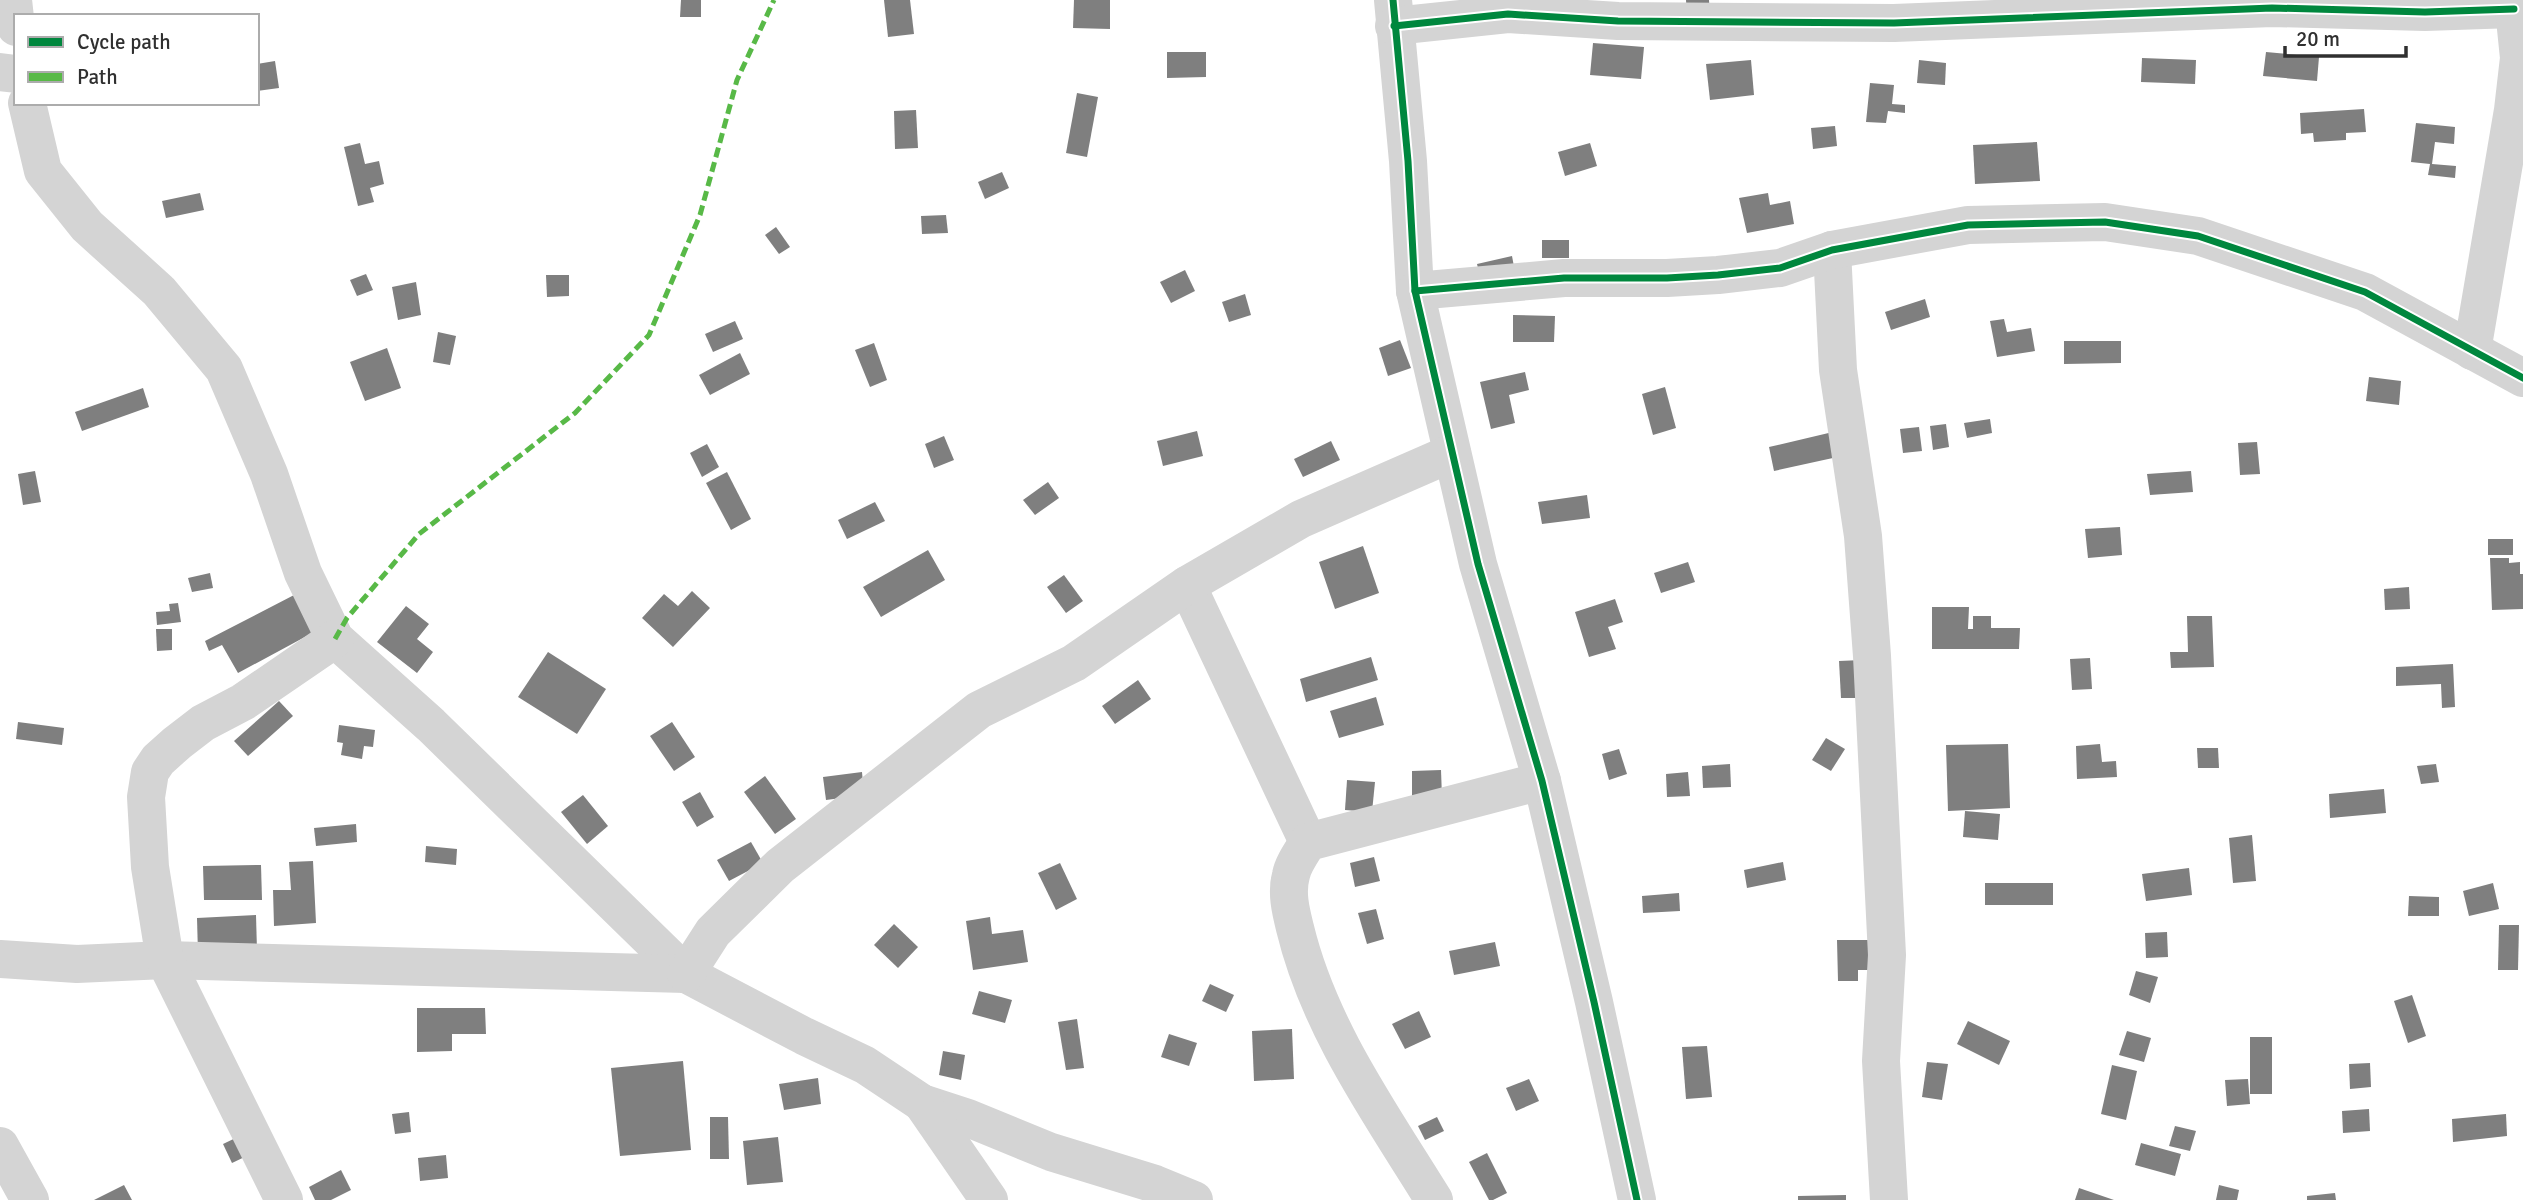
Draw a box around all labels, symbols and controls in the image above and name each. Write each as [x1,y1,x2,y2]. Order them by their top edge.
legend [14,14,259,105]
scale bar [2285,14,2406,58]
text: 20 m [2296,26,2340,52]
text: Cycle path [77,29,171,55]
text: Path [77,64,118,90]

